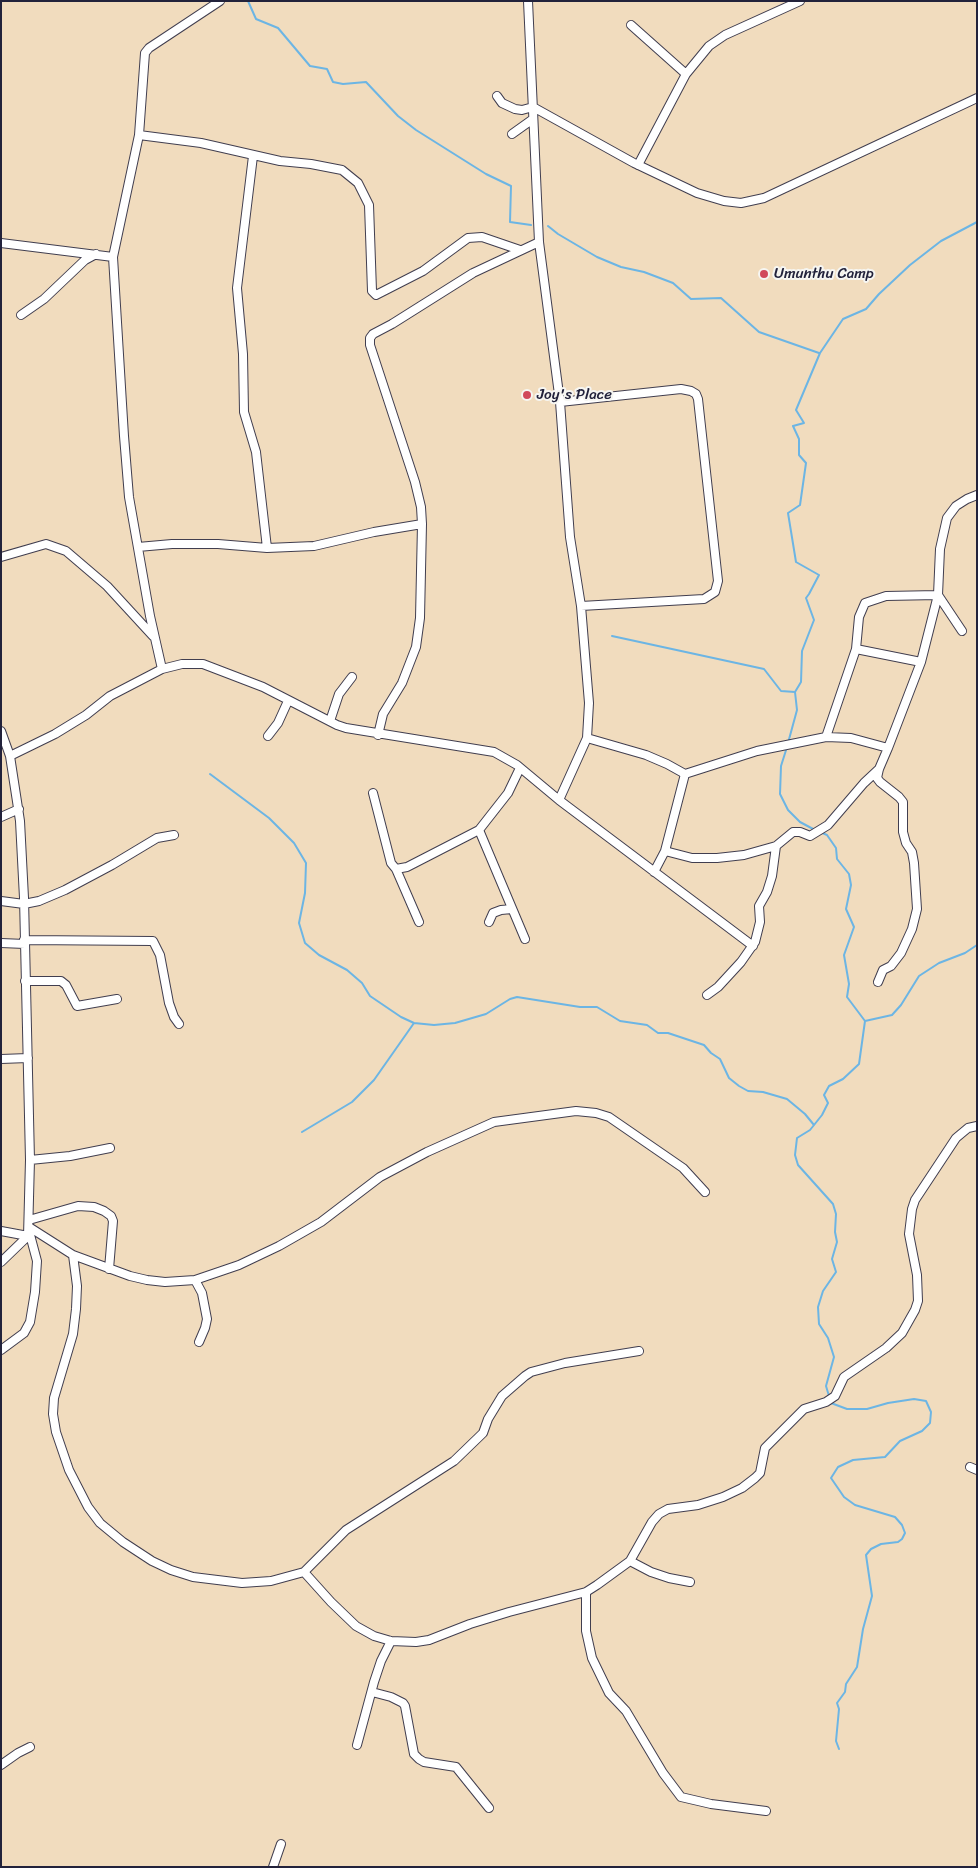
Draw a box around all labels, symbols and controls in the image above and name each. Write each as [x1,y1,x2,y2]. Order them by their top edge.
place label: Umunthu Camp [774,265,874,283]
marker: Umunthu Camp [758,268,770,280]
place label: Joy's Place [537,386,612,404]
marker: Joy's Place [521,389,533,401]

